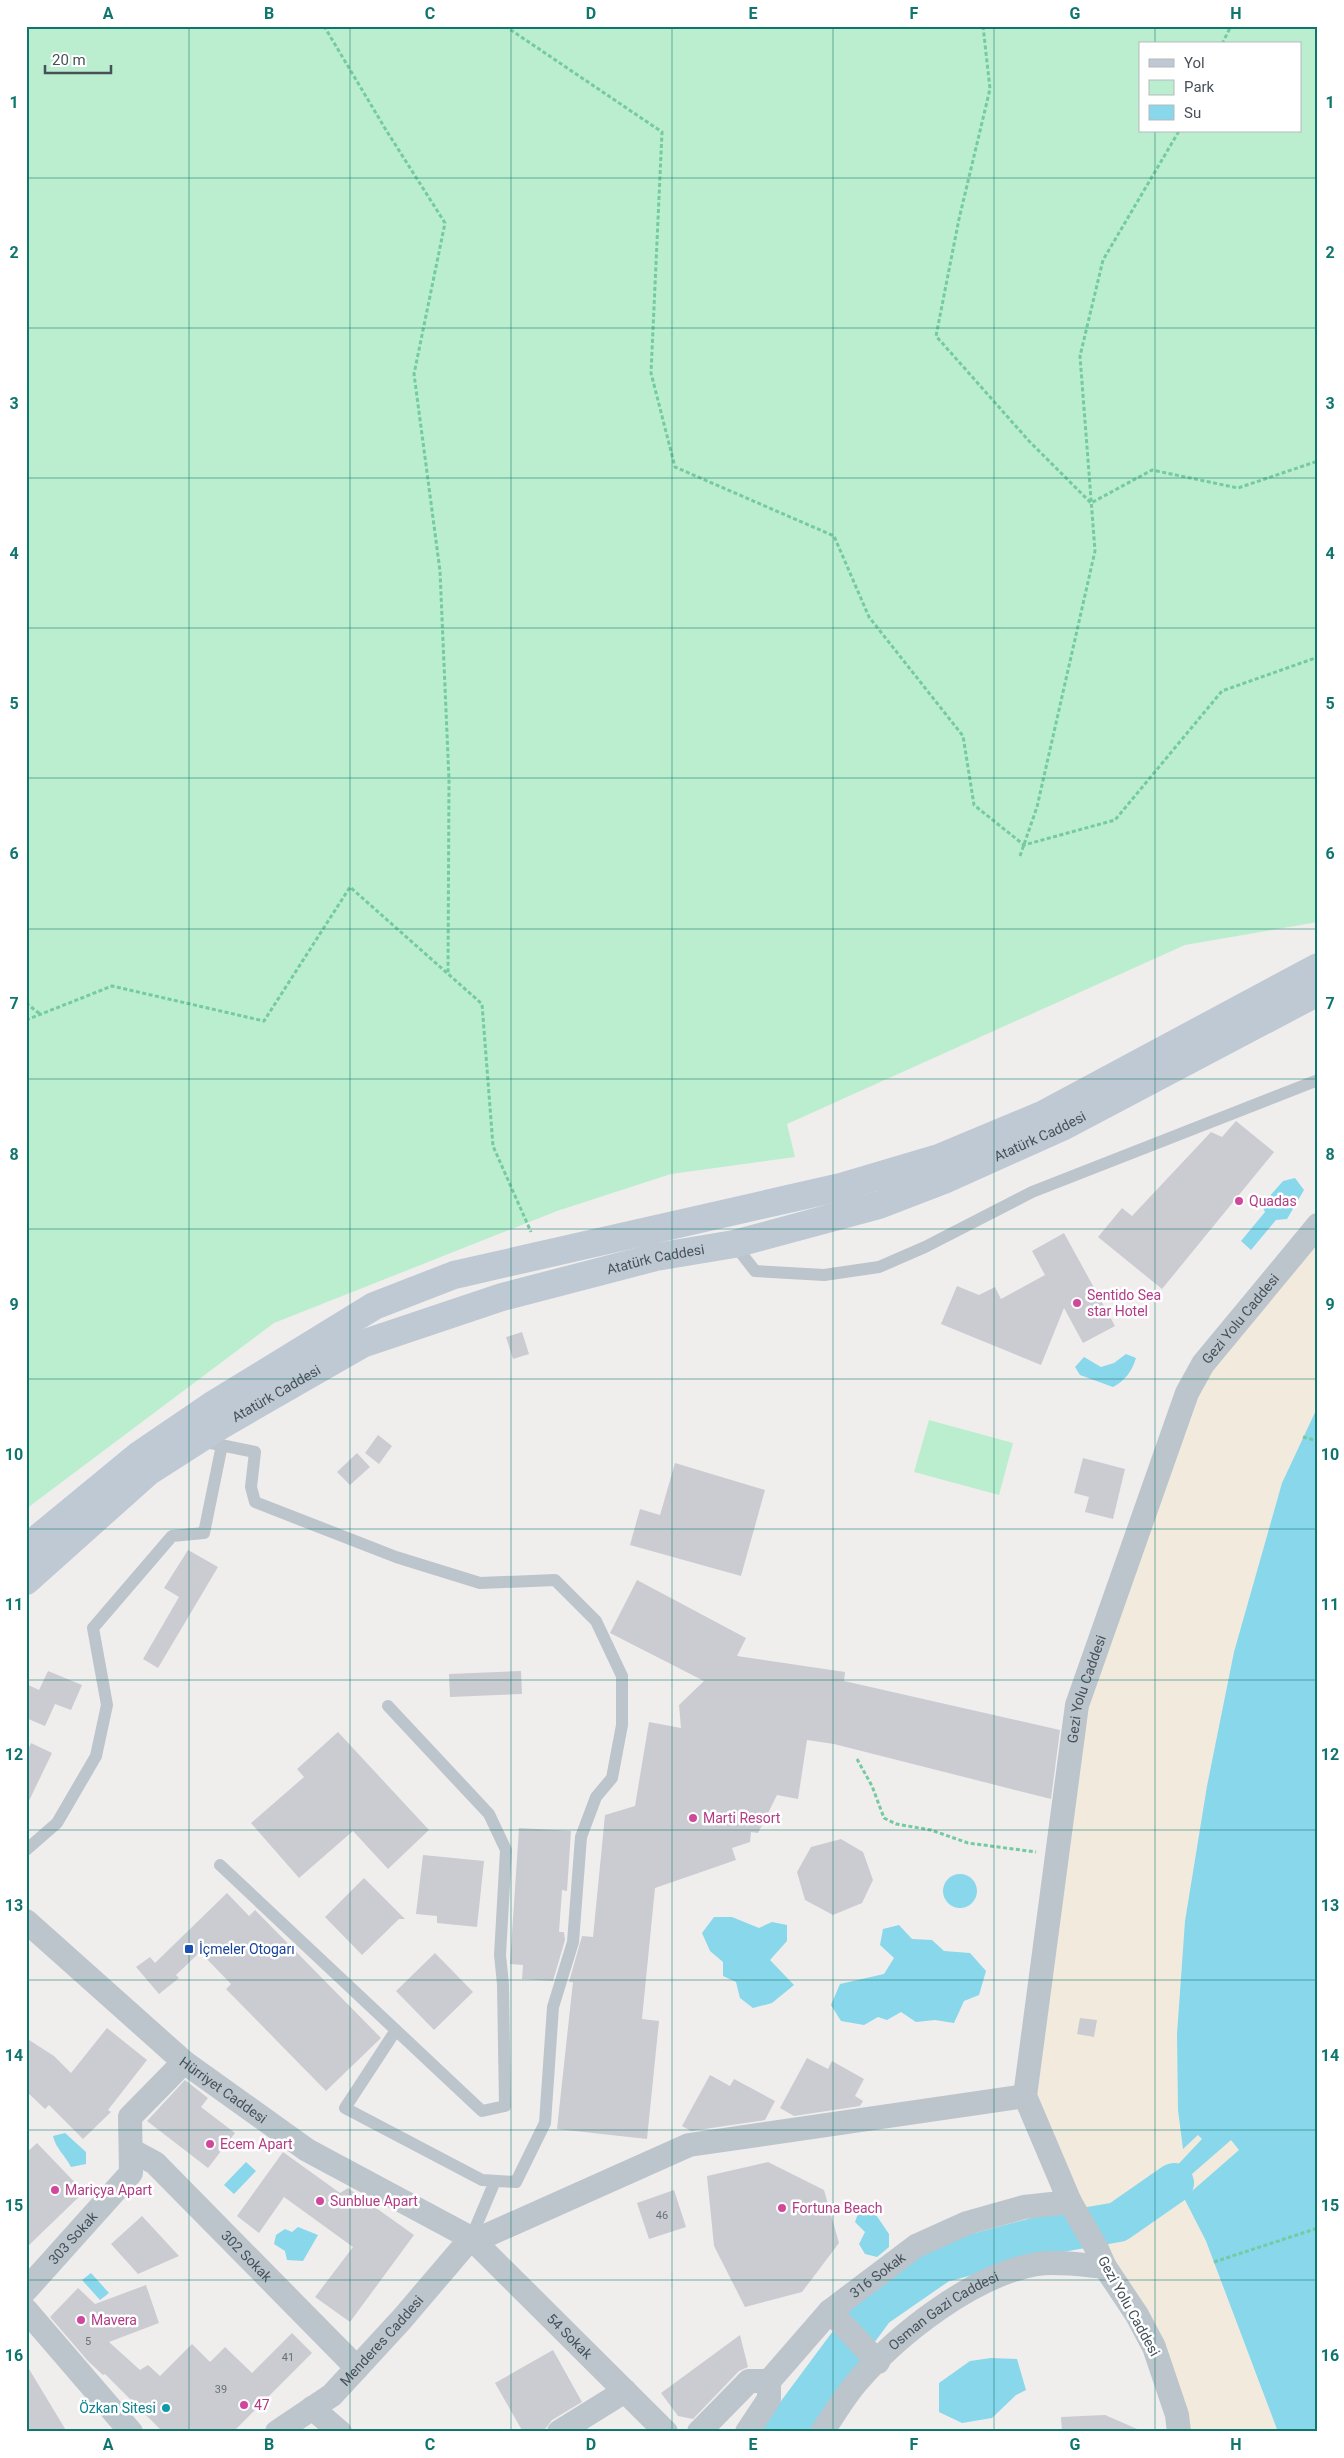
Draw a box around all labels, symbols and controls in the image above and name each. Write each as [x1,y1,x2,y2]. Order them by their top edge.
text: A [103,4,114,23]
text: B [264,4,274,23]
text: C [425,4,435,23]
text: D [586,4,596,23]
text: E [749,4,758,23]
text: F [910,4,919,23]
text: G [1070,4,1081,23]
text: H [1230,4,1242,23]
scale bar [45,42,111,74]
legend [1139,42,1302,132]
text: 20 m [52,51,86,69]
text: Yol [1184,54,1205,72]
text: Park [1184,78,1215,96]
text: 1 [9,93,19,112]
text: 1 [1325,93,1335,112]
text: Su [1184,104,1201,122]
text: 2 [9,243,19,262]
text: 2 [1325,243,1335,262]
text: 3 [9,394,19,413]
text: 3 [1325,394,1335,413]
text: 4 [9,544,19,563]
text: 4 [1325,544,1335,563]
text: 5 [9,694,19,713]
text: 5 [1325,694,1335,713]
text: 6 [9,844,19,863]
text: 6 [1325,844,1335,863]
text: 7 [9,994,19,1013]
text: 7 [1325,994,1335,1013]
street label: Atatürk Caddesi [991,1108,1088,1165]
text: 8 [9,1145,19,1164]
text: 8 [1325,1145,1335,1164]
place label: Quadas [1249,1193,1297,1209]
marker: Quadas [1233,1195,1245,1207]
street label: Atatürk Caddesi [605,1241,706,1277]
street label: Gezi Yolu Caddesi [1199,1270,1282,1367]
place label: Sentido Sea star Hotel [1087,1287,1161,1319]
text: 9 [9,1295,19,1314]
text: 9 [1325,1295,1335,1314]
marker: Sentido Sea star Hotel [1071,1297,1083,1309]
street label: Atatürk Caddesi [229,1362,323,1425]
text: 10 [5,1445,23,1464]
text: 10 [1321,1445,1339,1464]
text: 11 [5,1595,23,1614]
text: 11 [1321,1595,1339,1614]
street label: Gezi Yolu Caddesi [1064,1633,1109,1744]
text: 12 [5,1745,23,1764]
text: 12 [1321,1745,1339,1764]
place label: Marti Resort [703,1810,781,1826]
marker: Marti Resort [687,1812,699,1824]
text: 13 [5,1896,23,1915]
text: 13 [1321,1896,1339,1915]
place label: İçmeler Otogarı [199,1941,295,1957]
marker: İçmeler Otogarı [183,1943,195,1955]
text: 14 [5,2046,23,2065]
text: 14 [1321,2046,1339,2065]
street label: Hürriyet Caddesi [177,2053,270,2127]
place label: Ecem Apart [220,2136,293,2152]
marker: Ecem Apart [204,2138,216,2150]
place label: Mariçya Apart [65,2182,153,2198]
marker: Mariçya Apart [49,2184,61,2196]
place label: Sunblue Apart [330,2193,418,2209]
marker: Sunblue Apart [314,2195,326,2207]
text: 15 [5,2196,23,2215]
text: 15 [1321,2196,1339,2215]
place label: Fortuna Beach [792,2200,883,2216]
marker: Fortuna Beach [776,2202,788,2214]
street label: 303 Sokak [45,2208,101,2268]
house number: 46 [656,2209,668,2222]
street label: 302 Sokak [218,2227,276,2286]
street label: 316 Sokak [847,2249,909,2301]
street label: Gezi Yolu Caddesi [1095,2253,1163,2359]
street label: Osman Gazi Caddesi [885,2268,1001,2353]
street label: Menderes Caddesi [337,2292,427,2389]
street label: 54 Sokak [544,2310,596,2363]
place label: Mavera [91,2312,137,2328]
marker: Mavera [75,2314,87,2326]
house number: 5 [85,2335,91,2348]
text: 16 [5,2346,23,2365]
text: 16 [1321,2346,1339,2365]
house number: 41 [282,2351,294,2364]
house number: 39 [215,2383,227,2396]
place label: 47 [254,2397,270,2413]
marker: 47 [238,2399,250,2411]
place label: Özkan Sitesi [79,2400,156,2416]
marker: Özkan Sitesi [160,2402,172,2414]
text: A [103,2435,114,2454]
text: B [264,2435,274,2454]
text: C [425,2435,435,2454]
text: D [586,2435,596,2454]
text: E [749,2435,758,2454]
text: F [910,2435,919,2454]
text: G [1070,2435,1081,2454]
text: H [1230,2435,1242,2454]

